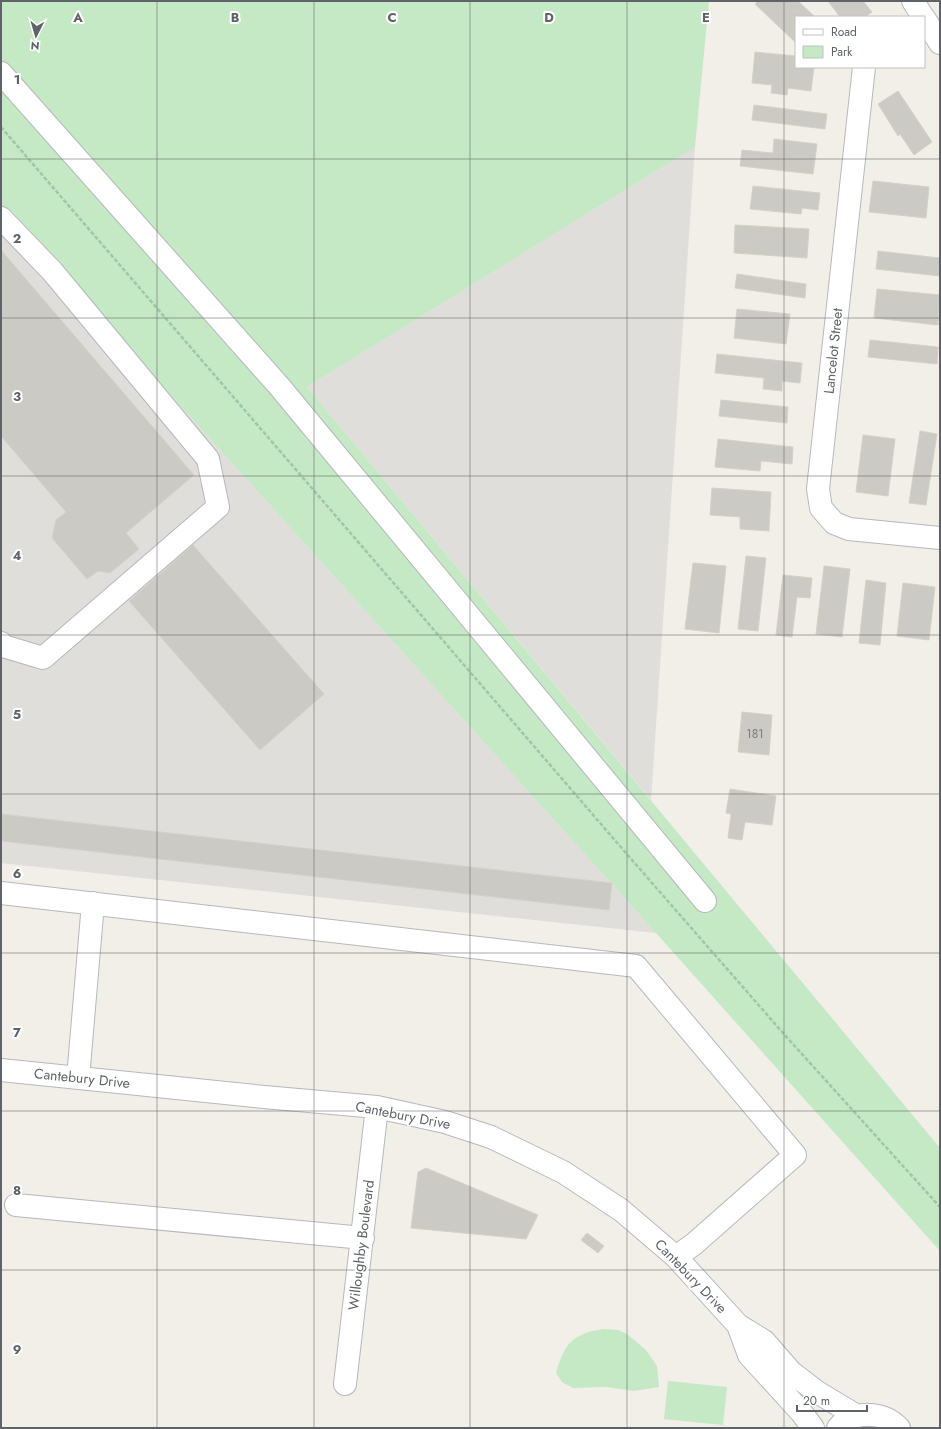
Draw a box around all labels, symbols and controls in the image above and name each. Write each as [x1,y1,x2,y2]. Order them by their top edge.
text: A [72,8,83,27]
text: B [231,8,240,27]
text: C [387,8,397,27]
text: D [544,8,554,27]
text: E [702,8,710,27]
north arrow [16,16,56,56]
legend [795,16,925,68]
text: Road [831,23,857,41]
text: N [30,38,40,54]
text: Park [831,43,853,61]
text: 1 [14,70,20,89]
text: 2 [13,229,21,248]
street label: Lancelot Street [819,307,848,395]
text: 3 [13,387,21,406]
text: 4 [12,546,22,565]
text: 5 [13,705,21,724]
house number: 181 [746,725,764,743]
text: 6 [13,864,22,883]
text: 7 [13,1023,21,1042]
street label: Cantebury Drive [33,1063,131,1093]
street label: Cantebury Drive [354,1096,452,1134]
street label: Willoughby Boulevard [343,1179,379,1311]
text: 8 [13,1181,21,1200]
street label: Cantebury Drive [650,1234,732,1318]
text: 9 [13,1340,22,1359]
scale bar [797,1387,867,1413]
text: 20 m [803,1392,830,1410]

